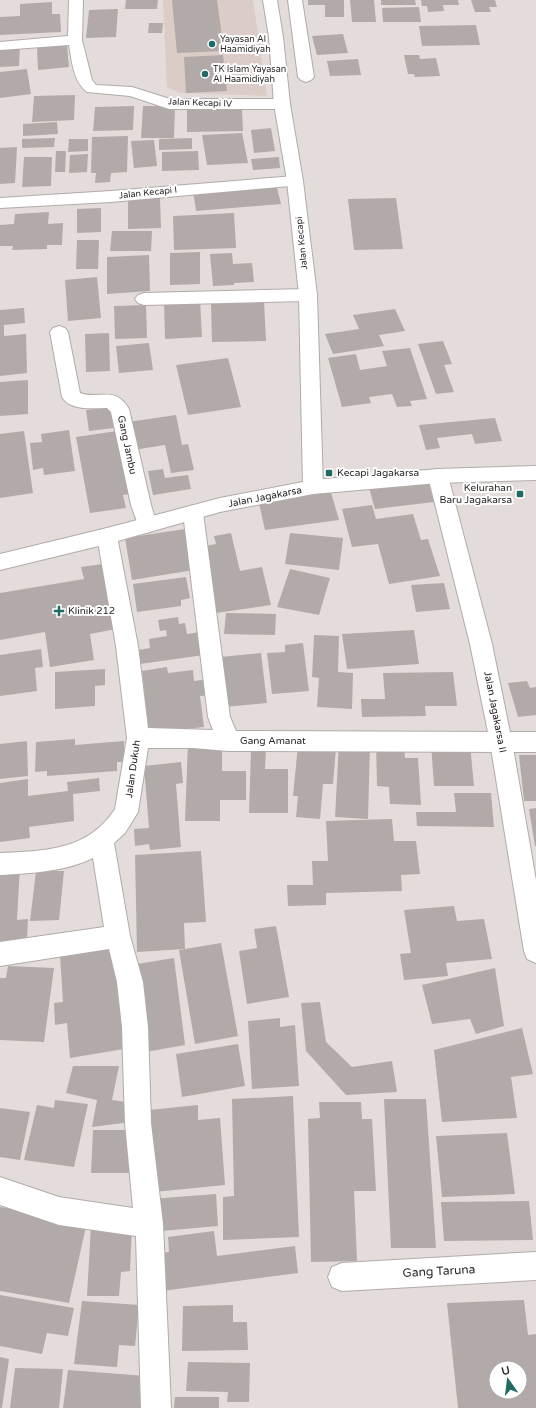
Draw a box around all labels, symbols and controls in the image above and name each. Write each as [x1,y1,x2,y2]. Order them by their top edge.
place label: Yayasan Al Haamidiyah [220,34,271,55]
marker: Yayasan Al Haamidiyah [207,39,217,49]
place label: TK Islam Yayasan Al Haamidiyah [213,64,286,85]
marker: TK Islam Yayasan Al Haamidiyah [200,69,210,79]
street label: Jalan Kecapi IV [168,96,233,110]
street label: Jalan Kecapi I [118,184,178,202]
street label: Jalan Kecapi [294,216,310,270]
street label: Gang Jambu [115,414,139,476]
place label: Kecapi Jagakarsa [337,467,419,479]
marker: Kecapi Jagakarsa [324,468,334,478]
place label: Kelurahan Baru Jagakarsa [440,482,512,506]
street label: Jalan Jagakarsa [227,484,303,510]
marker: Kelurahan Baru Jagakarsa [515,489,525,499]
marker: Klinik 212 [53,605,65,617]
place label: Klinik 212 [68,605,115,617]
street label: Jalan Jagakarsa II [481,670,509,754]
street label: Gang Amanat [240,735,306,747]
street label: Jalan Dukuh [123,739,143,799]
street label: Gang Taruna [402,1262,476,1280]
north arrow [488,1360,528,1400]
text: U [500,1363,511,1378]

